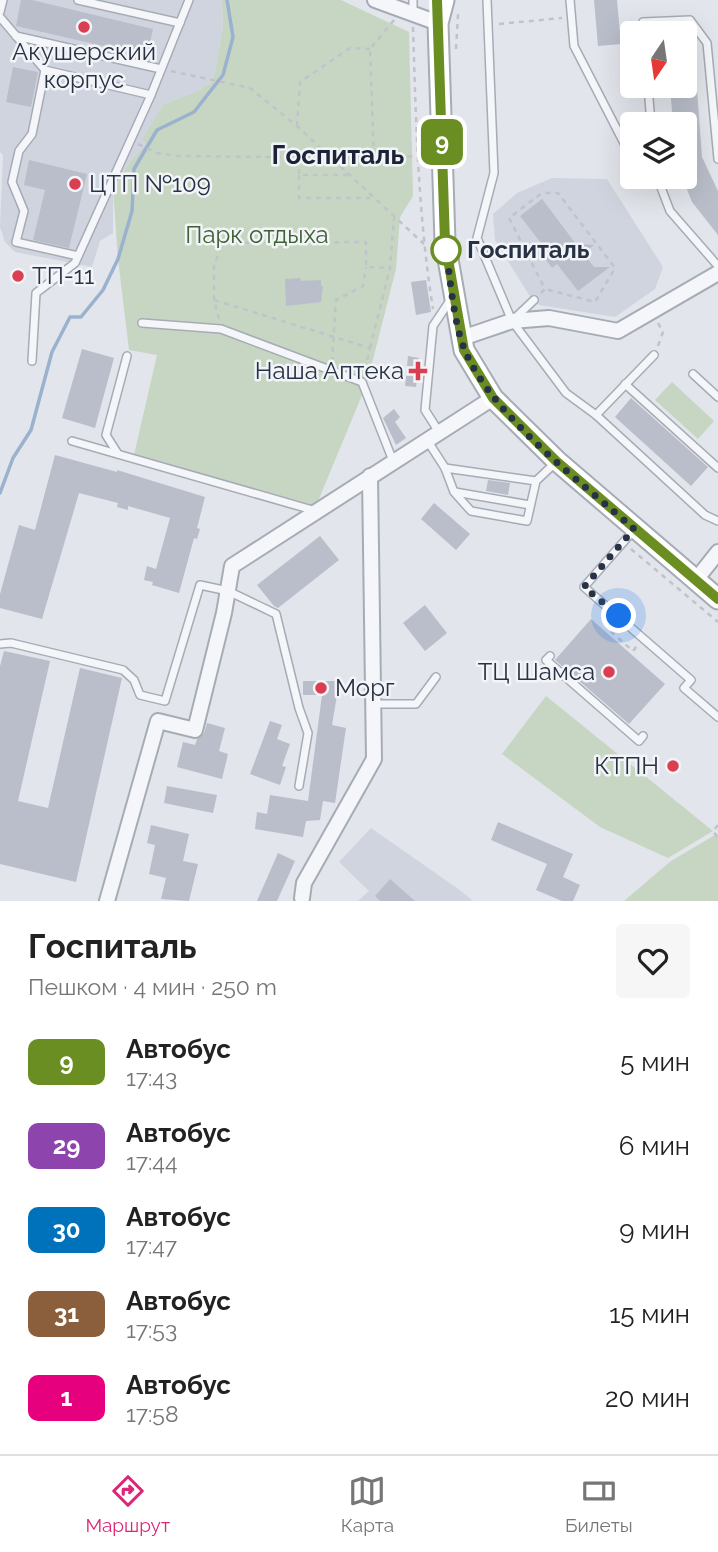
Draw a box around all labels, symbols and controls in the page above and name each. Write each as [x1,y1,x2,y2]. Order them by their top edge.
marker: Акушерский корпус [76,19,92,35]
north arrow [620,21,696,98]
map controls [620,21,697,189]
place label: Акушерский корпус [12,37,156,94]
button: layers [620,112,697,189]
line badge: 9 [419,119,465,165]
text: 9 [435,127,449,156]
district label: Госпиталь [272,140,405,170]
place label: ЦТП №109 [89,169,211,198]
marker: ЦТП №109 [67,176,83,192]
park label: Парк отдыха [185,220,329,249]
marker: Госпиталь [431,235,461,265]
place label: Госпиталь [467,235,590,264]
place label: ТП-11 [32,261,94,290]
marker: ТП-11 [10,268,26,284]
place label: Наша Аптека [255,356,404,385]
marker: Наша Аптека [410,363,426,379]
your location [601,598,636,633]
place label: ТЦ Шамса [478,657,595,686]
marker: ТЦ Шамса [601,664,617,680]
place label: Морг [335,673,395,702]
marker: Морг [313,680,329,696]
place label: КТПН [594,751,659,780]
marker: КТПН [665,758,681,774]
button: heart [616,924,690,998]
text: Госпиталь [28,927,197,966]
text: Пешком · 4 мин · 250 m [28,973,277,1000]
text: Автобус [126,1034,231,1064]
text: 9 [59,1047,74,1076]
text: 5 мин [620,1047,690,1077]
text: 17:43 [126,1064,177,1091]
text: Автобус [126,1118,231,1148]
text: 29 [53,1131,80,1160]
text: 6 мин [619,1131,690,1161]
text: 17:44 [126,1148,177,1175]
text: Автобус [126,1202,231,1232]
text: 30 [52,1215,81,1244]
text: 9 мин [619,1215,690,1245]
text: 17:47 [126,1232,177,1259]
text: Автобус [126,1286,231,1316]
text: 31 [54,1299,79,1328]
text: 15 мин [609,1299,690,1329]
text: 17:53 [126,1316,177,1343]
text: Автобус [126,1370,231,1400]
text: 1 [61,1383,72,1412]
text: 20 мин [605,1383,690,1413]
text: 17:58 [126,1400,179,1427]
tab: Маршрут [85,1472,170,1536]
tab: Карта [341,1472,394,1536]
tab: Билеты [565,1472,633,1536]

